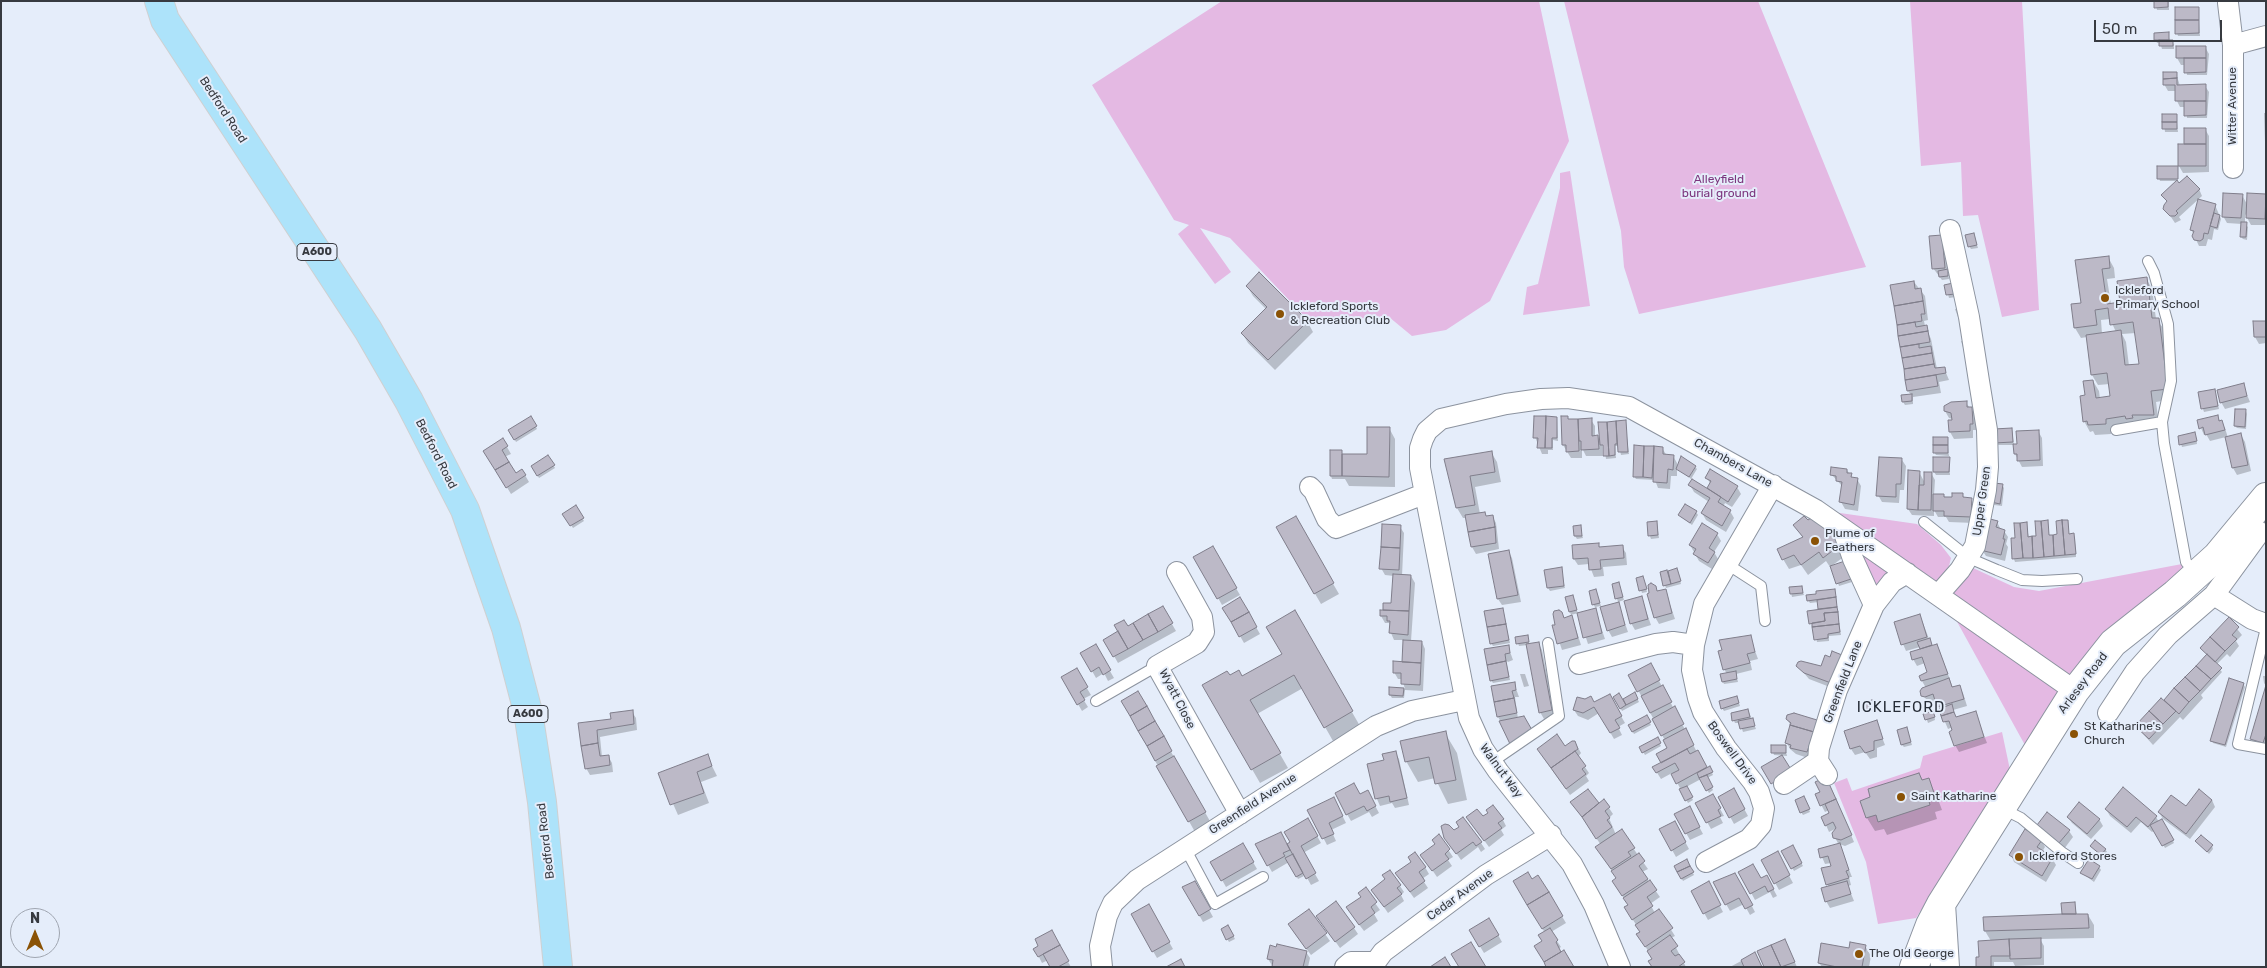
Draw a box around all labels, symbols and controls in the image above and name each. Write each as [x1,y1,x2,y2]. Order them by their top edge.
scale bar [2097,10,2224,42]
text: 50 m [2102,20,2137,38]
street label: Witter Avenue [2226,67,2240,145]
street label: Bedford Road [196,74,250,146]
park label: Alleyfield burial ground [1682,173,1756,201]
road number: A600 [297,243,337,260]
place label: Ickleford Primary School [2115,284,2200,312]
marker: Ickleford Primary School [2099,292,2111,304]
place label: Ickleford Sports & Recreation Club [1290,300,1390,328]
marker: Ickleford Sports & Recreation Club [1274,308,1286,320]
street label: Bedford Road [412,417,460,491]
street label: Chambers Lane [1691,436,1775,490]
street label: Upper Green [1970,465,1994,537]
place label: Plume of Feathers [1825,527,1875,555]
marker: Plume of Feathers [1809,535,1821,547]
street label: Greenfield Lane [1821,639,1865,725]
street label: Arlesey Road [2055,650,2111,716]
street label: Wyatt Close [1156,667,1198,731]
district label: ICKLEFORD [1856,699,1946,717]
road number: A600 [508,706,548,722]
street label: Boswell Drive [1704,719,1760,787]
place label: St Katharine's Church [2084,720,2161,748]
marker: St Katharine's Church [2068,728,2080,740]
street label: Walnut Way [1477,741,1525,801]
street label: Greenfield Avenue [1206,770,1300,838]
place label: Saint Katharine [1911,790,1997,804]
marker: Saint Katharine [1895,791,1907,803]
street label: Bedford Road [534,802,558,880]
place label: Ickleford Stores [2029,850,2117,864]
marker: Ickleford Stores [2013,851,2025,863]
street label: Cedar Avenue [1424,866,1496,924]
north arrow [10,908,60,958]
text: N [30,910,40,927]
place label: The Old George [1869,947,1954,961]
marker: The Old George [1853,948,1865,960]

